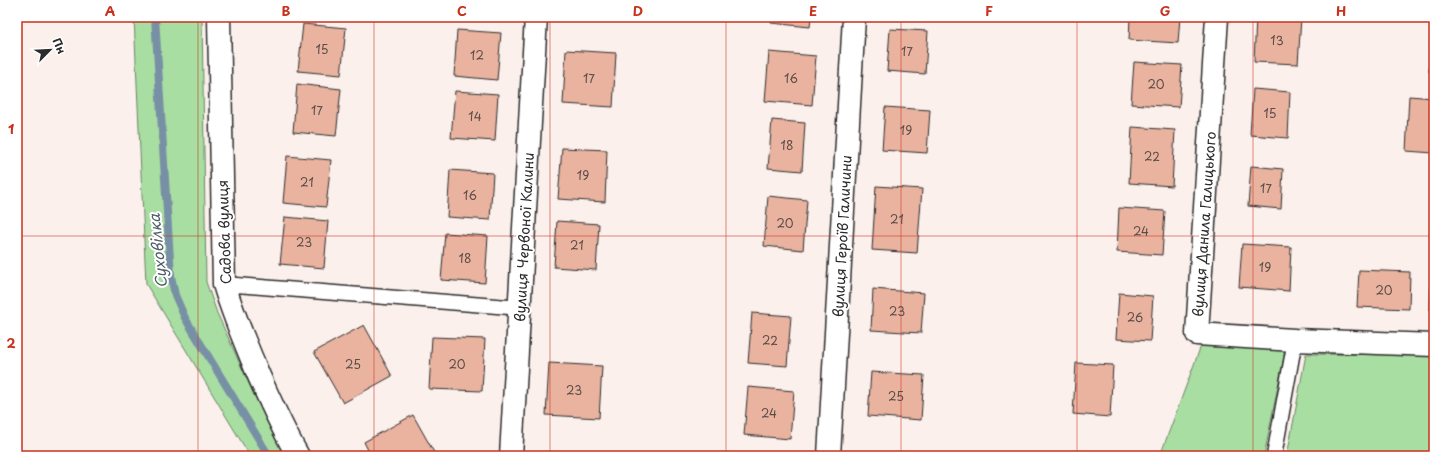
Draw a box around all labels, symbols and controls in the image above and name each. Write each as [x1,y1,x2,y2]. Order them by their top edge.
text: A [105,1,115,20]
text: B [282,1,291,20]
text: C [457,1,467,20]
text: D [633,1,643,20]
text: E [809,1,817,20]
text: F [985,1,993,20]
text: G [1160,1,1170,20]
text: H [1336,1,1346,20]
north arrow [30,30,70,70]
house number: 13 [1270,31,1284,49]
text: Пн [49,35,71,56]
house number: 15 [315,40,329,58]
house number: 17 [901,42,913,60]
house number: 12 [470,46,484,64]
house number: 17 [583,69,595,87]
house number: 16 [784,69,798,87]
house number: 20 [1147,75,1165,93]
house number: 17 [311,101,323,119]
house number: 15 [1263,104,1277,122]
house number: 14 [468,107,482,125]
text: 1 [8,119,14,138]
house number: 19 [900,121,912,139]
street label: вулиця Данила Галицького [1187,131,1221,317]
house number: 18 [781,136,793,154]
house number: 22 [1144,147,1160,165]
street label: вулиця Червоної Калини [509,152,539,322]
street label: вулиця Героїв Галичини [827,154,857,318]
house number: 19 [577,166,589,184]
house number: 21 [300,173,314,191]
street label: Садова вулиця [212,179,236,285]
house number: 17 [1260,179,1272,197]
house number: 16 [463,186,477,204]
house number: 21 [890,210,904,228]
water label: Суховілка [142,212,172,289]
house number: 20 [776,214,794,232]
house number: 24 [1133,222,1149,240]
house number: 23 [296,233,312,251]
house number: 21 [570,236,584,254]
house number: 18 [459,249,471,267]
house number: 19 [1259,258,1271,276]
house number: 20 [1375,281,1393,299]
house number: 23 [889,302,905,320]
house number: 26 [1127,308,1143,326]
house number: 22 [762,331,778,349]
text: 2 [6,333,16,352]
house number: 25 [345,355,361,373]
house number: 20 [448,355,466,373]
house number: 23 [566,381,582,399]
house number: 25 [888,387,904,405]
house number: 24 [761,404,777,422]

